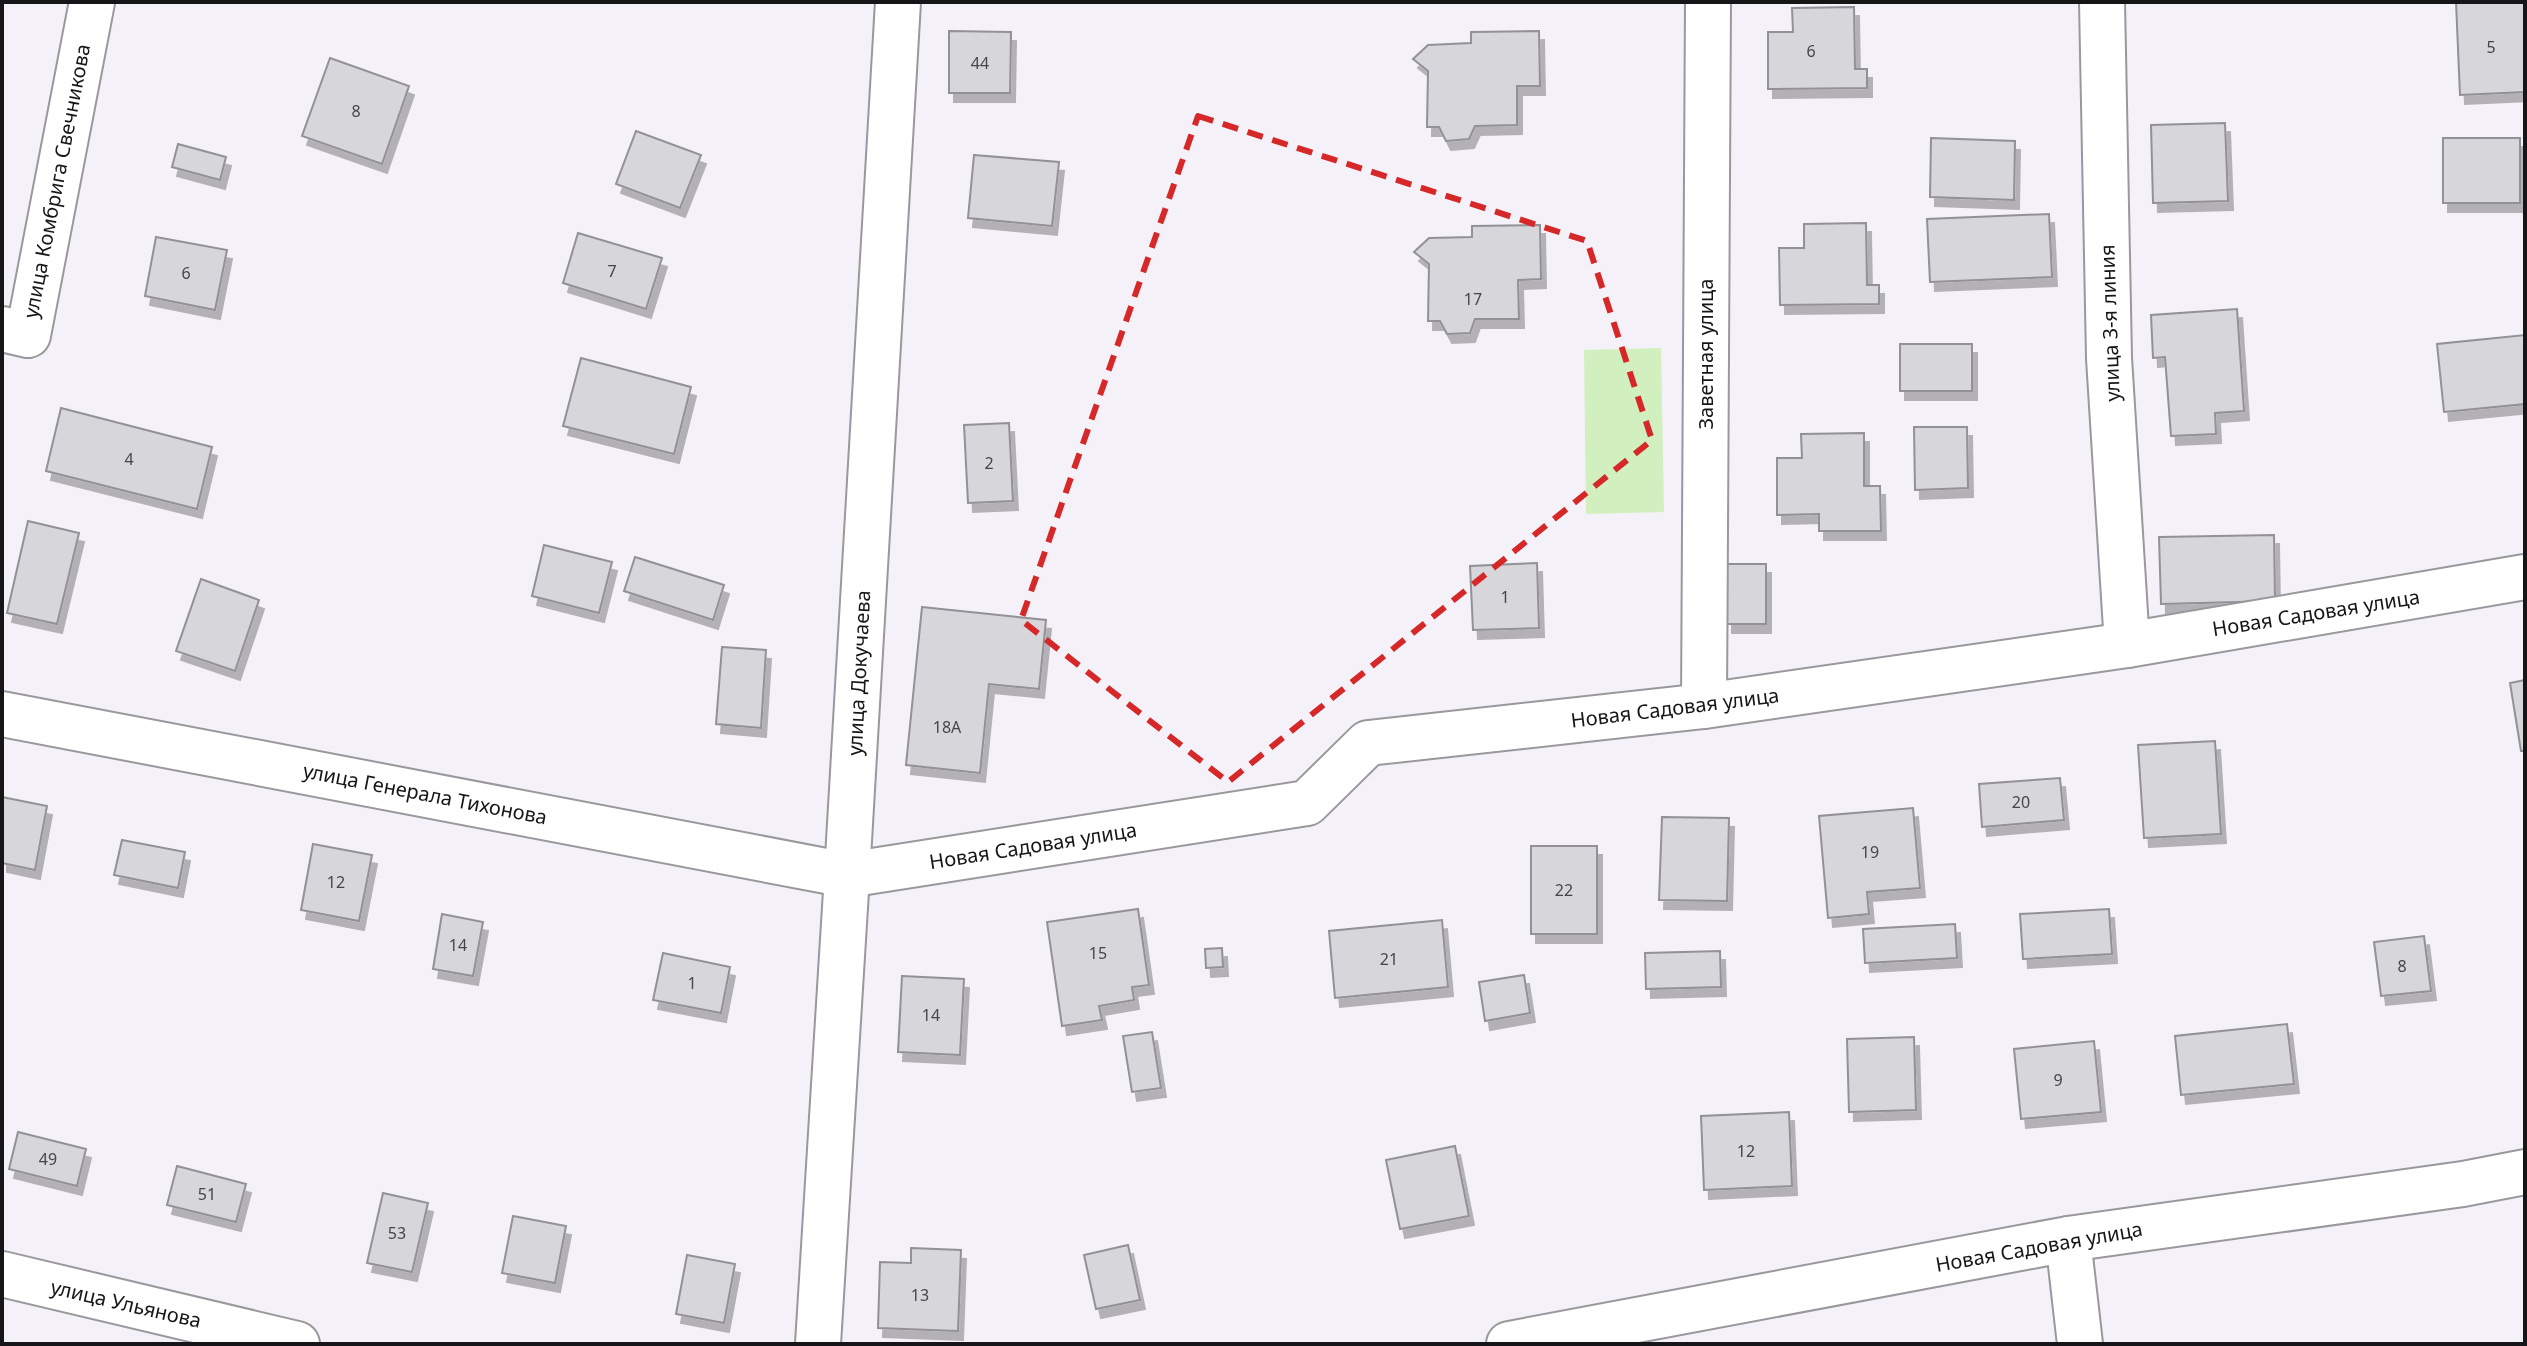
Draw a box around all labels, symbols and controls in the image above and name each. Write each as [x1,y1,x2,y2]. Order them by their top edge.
house number: 5 [2486,36,2496,58]
house number: 6 [1806,40,1816,62]
street label: улица Комбрига Свечникова [17,42,96,320]
house number: 44 [971,52,989,74]
house number: 8 [351,100,361,122]
street label: улица 3-я линия [2093,244,2126,402]
house number: 7 [607,260,617,282]
house number: 6 [181,262,191,284]
street label: Заветная улица [1692,279,1719,429]
house number: 17 [1464,288,1482,310]
house number: 4 [124,448,134,470]
house number: 2 [984,452,994,474]
street label: Новая Садовая улица [2210,583,2422,642]
house number: 1 [1500,586,1510,608]
street label: улица Докучаева [841,590,876,756]
street label: Новая Садовая улица [1569,681,1781,734]
house number: 18А [933,716,962,738]
street label: улица Генерала Тихонова [301,757,549,830]
house number: 20 [2012,791,2030,813]
street label: Новая Садовая улица [927,816,1139,875]
house number: 19 [1861,841,1879,863]
house number: 12 [327,871,345,893]
house number: 22 [1555,879,1573,901]
house number: 14 [449,934,467,956]
house number: 15 [1089,942,1107,964]
house number: 21 [1380,948,1398,970]
house number: 8 [2397,955,2407,977]
house number: 1 [687,972,697,994]
house number: 14 [922,1004,940,1026]
house number: 9 [2053,1069,2063,1091]
house number: 12 [1737,1140,1755,1162]
house number: 49 [39,1148,57,1170]
house number: 51 [198,1183,216,1205]
street label: Новая Садовая улица [1933,1215,2145,1278]
house number: 53 [388,1222,406,1244]
street label: улица Ульянова [48,1273,204,1334]
house number: 13 [911,1284,929,1306]

